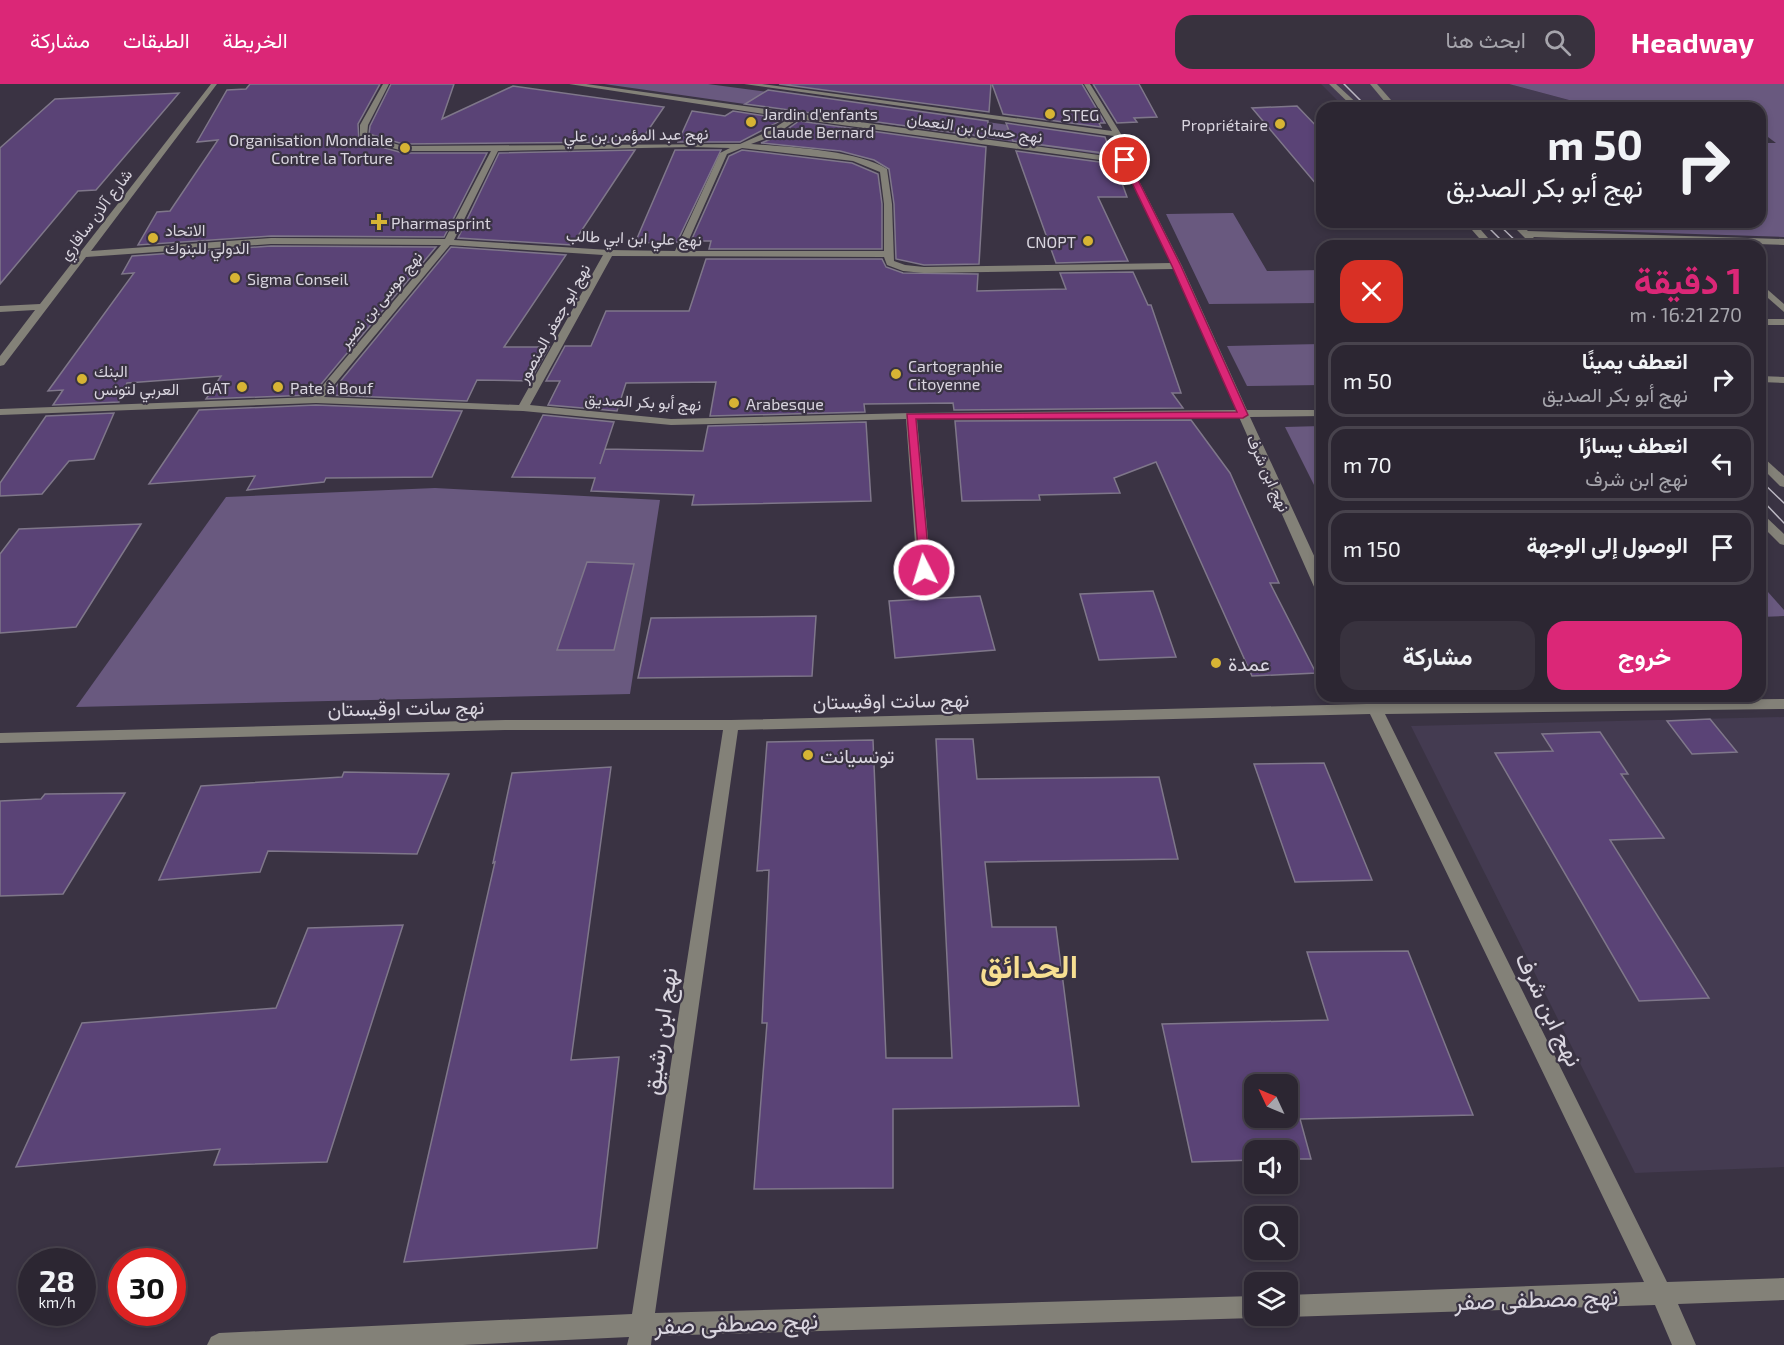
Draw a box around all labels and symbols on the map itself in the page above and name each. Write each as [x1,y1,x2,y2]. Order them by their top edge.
place label: Jardin d'enfants Claude Bernard [763,104,878,141]
place label: STEG [1062,105,1099,124]
marker: STEG [1043,107,1057,121]
street label: نهج حسان بن النعمان [906,108,1044,149]
marker: Jardin d'enfants Claude Bernard [744,115,758,129]
place label: Propriétaire [1181,115,1268,134]
marker: Propriétaire [1273,117,1287,131]
street label: نهج عبد المؤمن بن علي [563,123,709,150]
place label: Organisation Mondiale Contre la Torture [228,130,393,167]
pin [1099,134,1150,185]
marker: Organisation Mondiale Contre la Torture [398,141,412,155]
street label: شارع آلان سافاري [55,165,139,266]
place label: Pharmasprint [391,213,491,232]
marker: Pharmasprint [372,215,386,229]
place label: الاتحاد الدولي للبنوك [165,220,249,262]
street label: نهج علي ابن ابي طالب [566,225,702,254]
marker: الاتحاد الدولي للبنوك [146,231,160,245]
place label: CNOPT [1026,232,1076,251]
marker: CNOPT [1081,234,1095,248]
street label: نهج موسى بن نصير [334,247,428,354]
street label: نهج ابو جعفر المنصور [512,260,596,388]
place label: Sigma Conseil [247,269,348,288]
marker: Sigma Conseil [228,271,242,285]
place label: Cartographie Citoyenne [908,356,1003,393]
place label: البنك العربي لتونس [94,361,179,403]
marker: Cartographie Citoyenne [889,367,903,381]
marker: البنك العربي لتونس [75,372,89,386]
place label: GAT [202,378,230,397]
place label: Pate à Bouf [290,378,374,397]
marker: GAT [235,380,249,394]
marker: Pate à Bouf [271,380,285,394]
street label: نهج أبو بكر الصديق [584,388,702,417]
place label: Arabesque [746,394,824,413]
marker: Arabesque [727,396,741,410]
street label: نهج ابن شرف [1241,432,1294,516]
position arrow [892,538,956,602]
place label: عمدة [1228,651,1270,675]
marker: عمدة [1209,656,1223,670]
street label: نهج سانت اوقيستان [812,687,970,716]
street label: نهج سانت اوقيستان [327,694,485,723]
place label: تونسيانت [820,743,894,769]
marker: تونسيانت [801,748,815,762]
district label: الحدائق [980,946,1078,986]
street label: نهج ابن شرف [1506,947,1590,1073]
street label: نهج ابن رشيق [636,965,686,1097]
north arrow [1244,1074,1298,1128]
speed limit sign: 30 [108,1248,186,1326]
street label: نهج مصطفى صفر [1452,1281,1619,1319]
street label: نهج مصطفى صفر [652,1305,819,1343]

